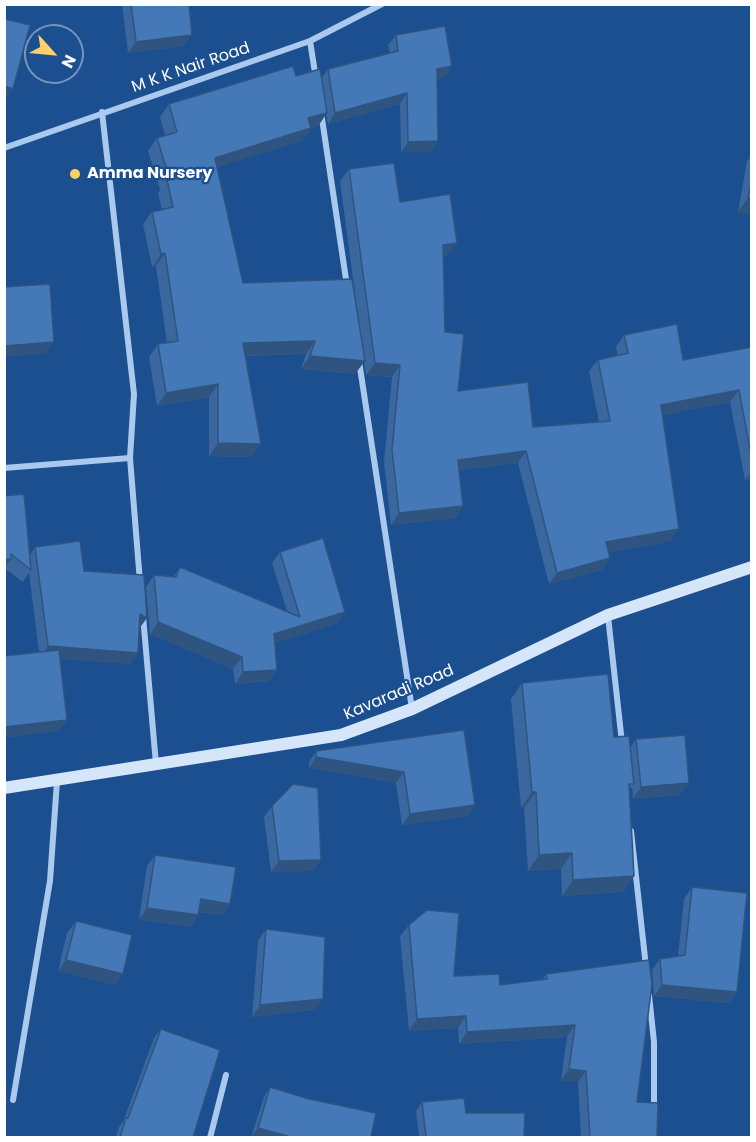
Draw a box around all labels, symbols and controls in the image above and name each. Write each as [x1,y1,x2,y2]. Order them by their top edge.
north arrow [24,24,84,84]
street label: M K K Nair Road [129,39,253,97]
text: N [56,51,82,72]
place label: Amma Nursery [87,164,212,184]
marker: Amma Nursery [68,167,82,181]
street label: Kavaradi Road [341,661,457,725]

